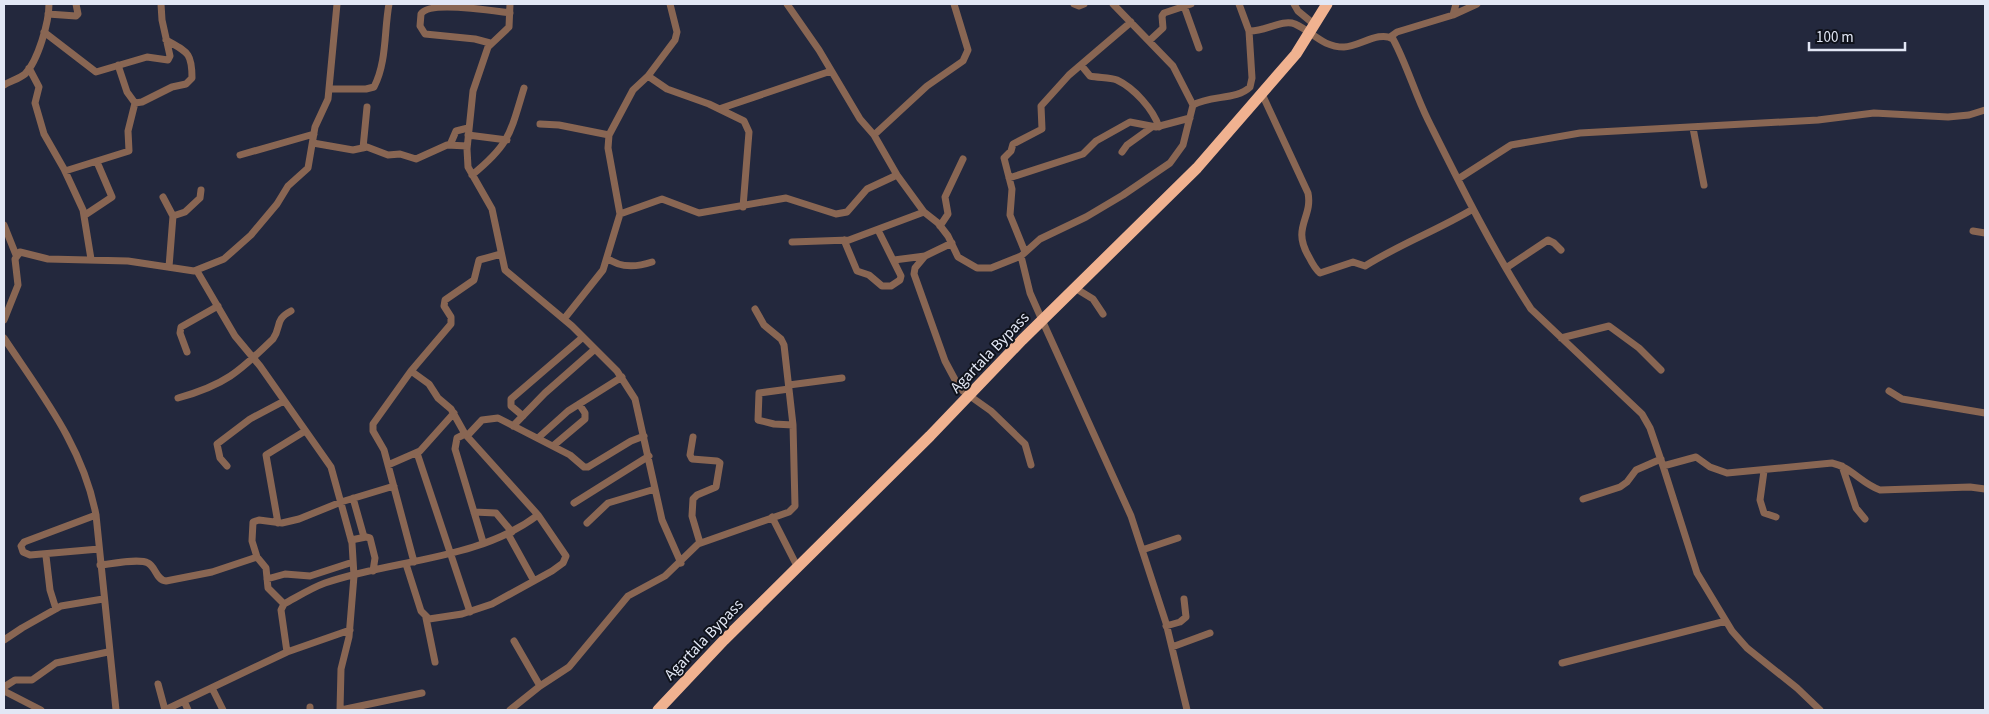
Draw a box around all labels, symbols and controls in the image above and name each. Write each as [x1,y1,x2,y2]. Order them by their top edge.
scale bar [1809,20,1905,52]
text: 100 m [1816,27,1854,48]
street label: Agartala Bypass [945,307,1034,398]
street label: Agartala Bypass [659,594,748,685]

